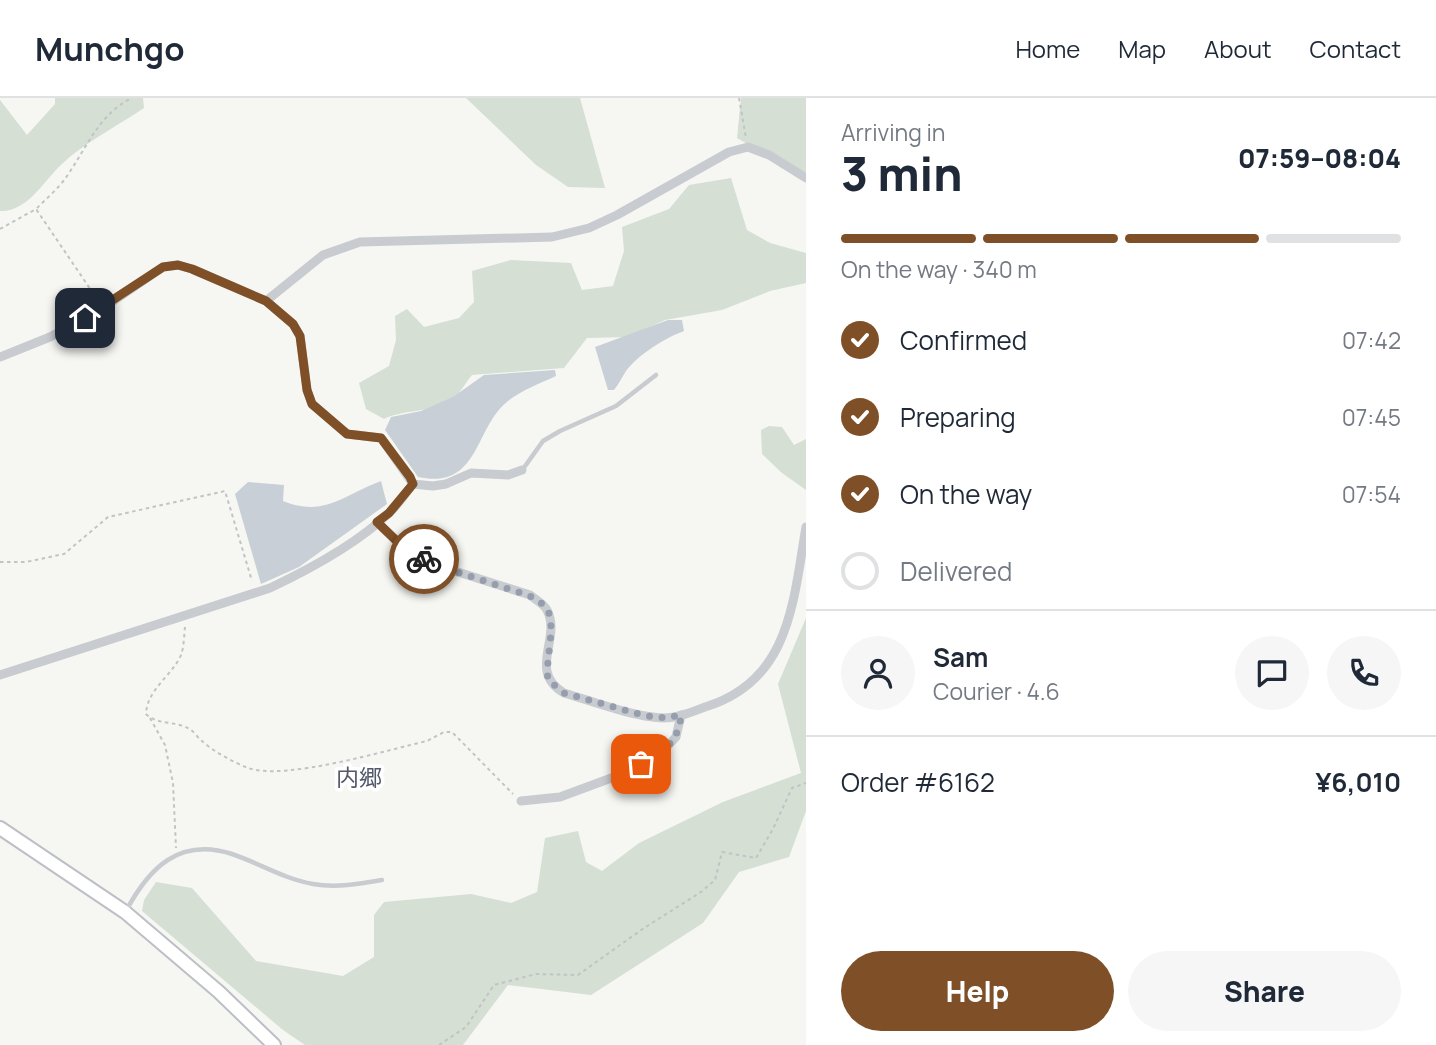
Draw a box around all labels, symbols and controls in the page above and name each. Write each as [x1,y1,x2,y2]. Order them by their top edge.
text: Munchgo [35,26,185,71]
text: Home [1015,32,1080,65]
text: Map [1118,32,1166,65]
text: About [1204,32,1272,65]
text: Contact [1310,32,1401,65]
text: Arriving in [841,116,946,148]
text: 07:59–08:04 [1238,140,1401,176]
text: 3 min [841,142,962,205]
text: On the way · 340 m [841,253,1037,285]
pin [55,288,115,348]
icon: home [66,299,104,337]
icon: check [841,321,879,359]
text: Confirmed [900,322,1027,358]
text: 07:42 [1342,324,1401,356]
icon: check [841,398,879,436]
text: Preparing [900,399,1016,435]
text: 07:45 [1342,401,1401,433]
icon: check [841,475,879,513]
text: On the way [900,476,1032,512]
text: 07:54 [1342,478,1401,510]
courier [389,524,459,594]
icon: bike [405,540,443,578]
text: Delivered [900,553,1012,589]
button: person [841,636,915,710]
button: chat [1235,636,1309,710]
button: phone [1327,636,1401,710]
text: Sam [933,639,988,675]
text: Courier · 4.6 [933,675,1060,707]
pin [611,734,671,794]
icon: bag [622,745,660,783]
district label: 内郷 [336,761,382,793]
text: Order #6162 [841,764,995,800]
text: ¥6,010 [1315,764,1401,800]
button: Help [841,951,1114,1031]
button: Share [1128,951,1401,1031]

